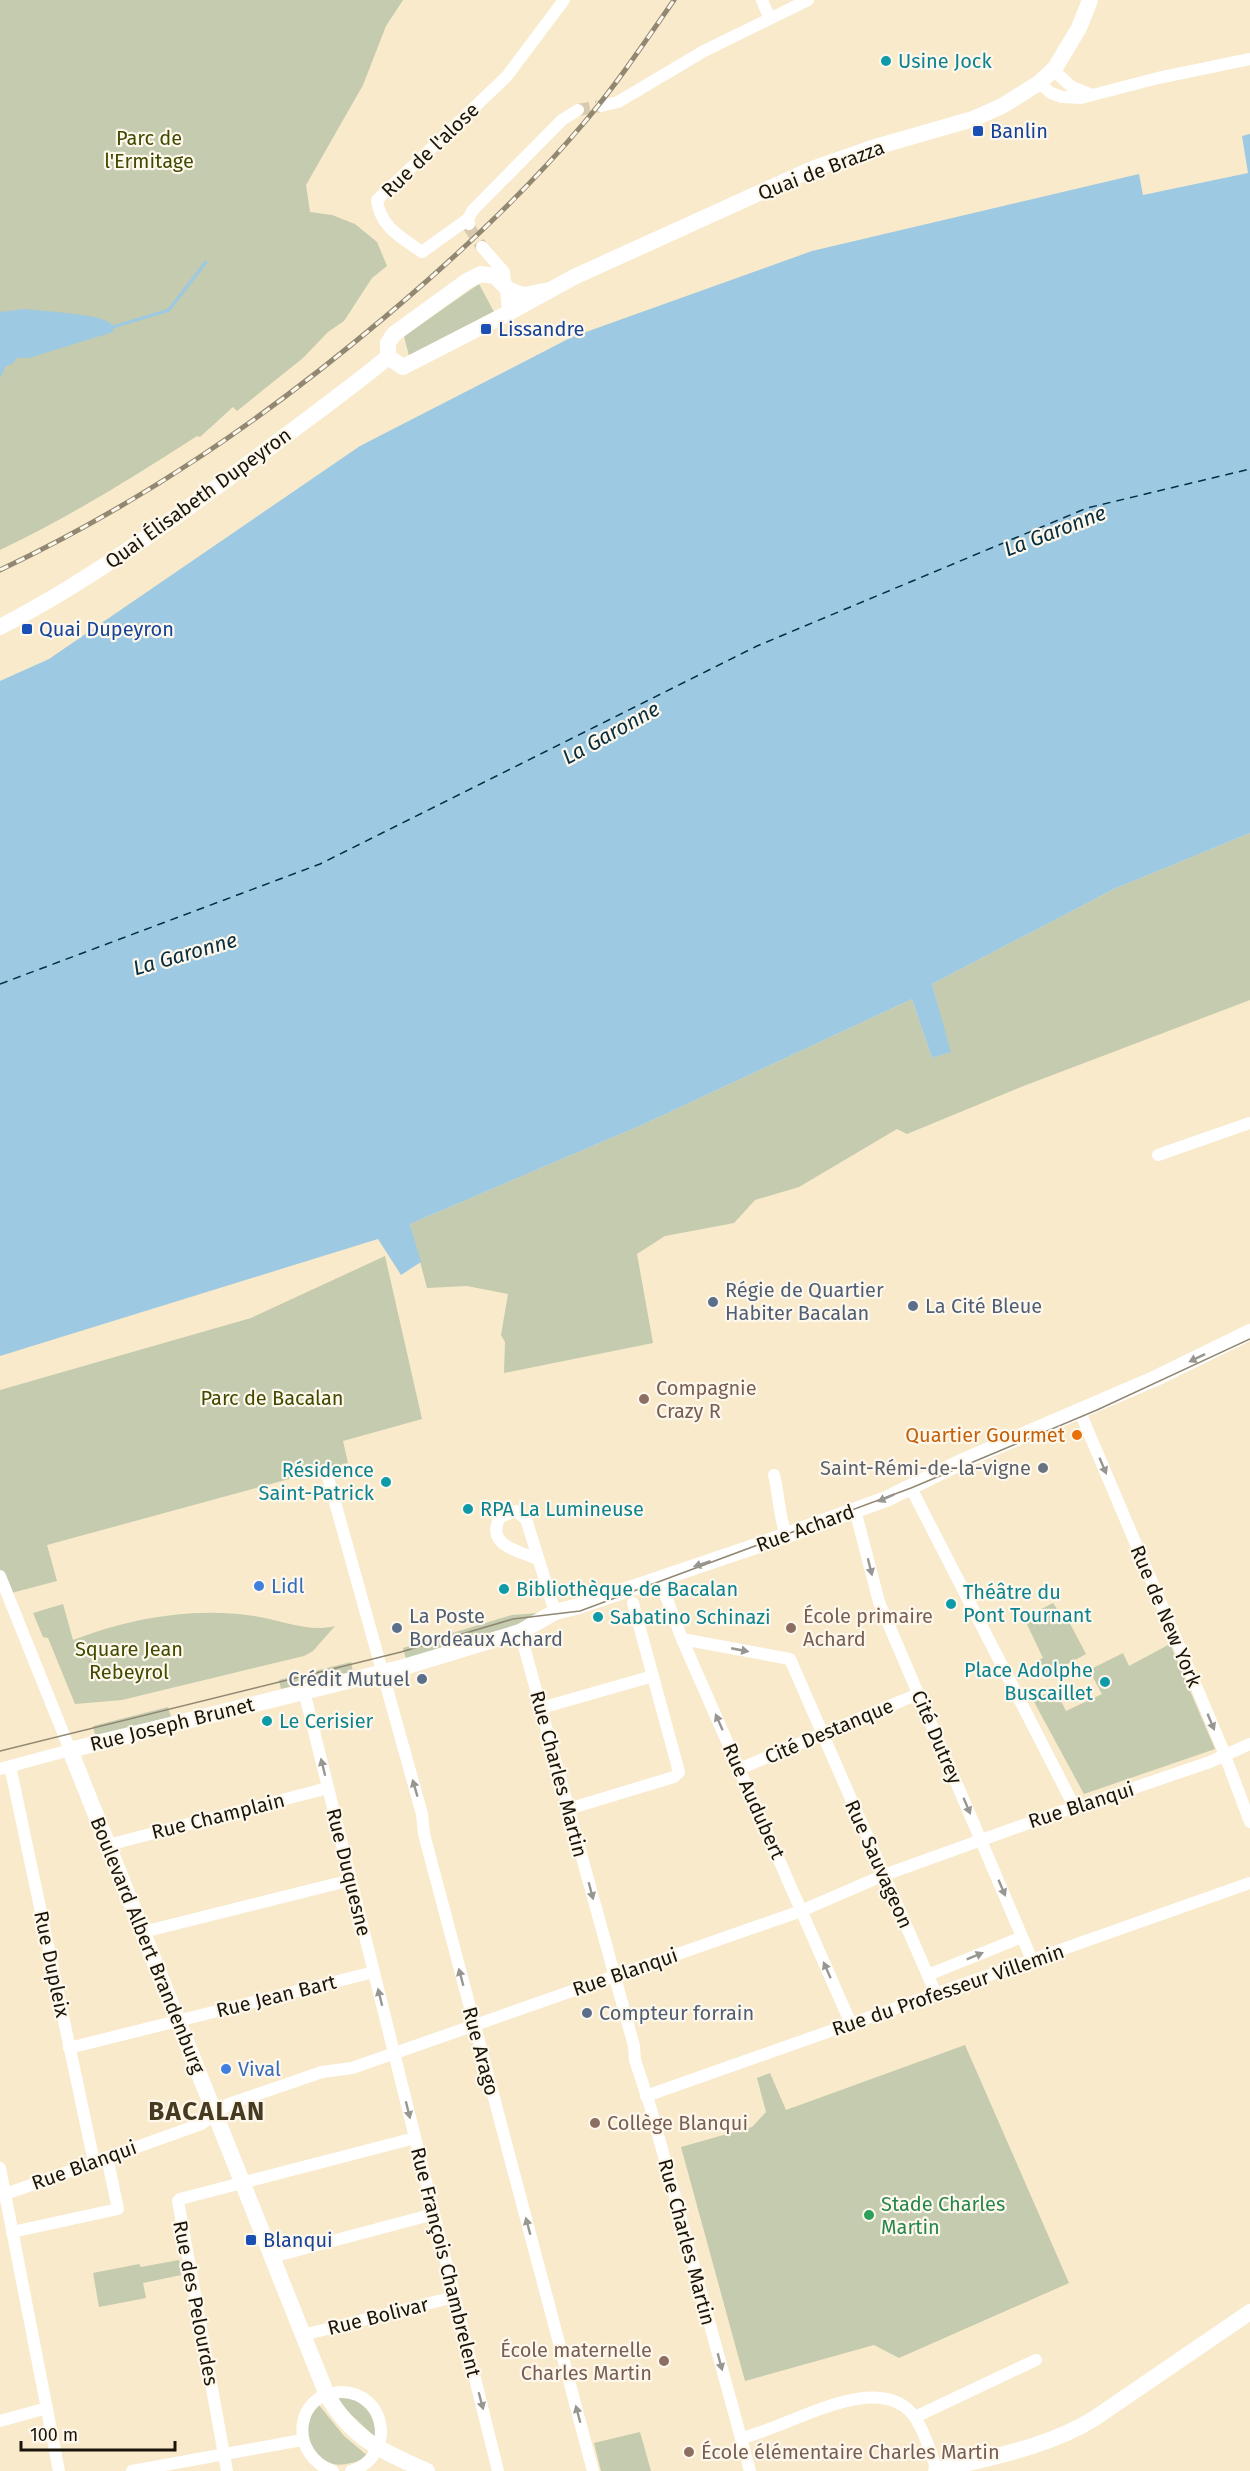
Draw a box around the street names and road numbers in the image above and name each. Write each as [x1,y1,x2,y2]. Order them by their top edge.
street label: Rue de l'alose [376,98,484,202]
street label: Quai de Brazza [754,135,888,205]
street label: Quai Élisabeth Dupeyron [100,422,296,574]
street label: Rue Achard [753,1499,857,1557]
street label: Rue de New York [1125,1541,1207,1691]
street label: Cité Dutrey [907,1687,968,1788]
street label: Rue Charles Martin [525,1688,593,1860]
street label: Rue Joseph Brunet [87,1692,257,1756]
street label: Cité Destanque [761,1693,897,1769]
street label: Rue Audubert [718,1739,791,1863]
street label: Rue Blanqui [1025,1777,1137,1833]
street label: Rue Champlain [149,1788,287,1844]
street label: Rue Sauvageon [840,1796,918,1932]
street label: Rue Duquesne [322,1806,376,1938]
street label: Boulevard Albert Brandenburg [85,1813,211,2077]
street label: Rue Dupleix [29,1909,75,2020]
street label: Rue du Professeur Villemin [829,1939,1067,2041]
street label: Rue Blanqui [569,1943,681,2001]
street label: Rue Jean Bart [214,1969,339,2022]
street label: Rue Arago [458,2004,504,2098]
street label: Rue Blanqui [28,2135,140,2195]
street label: Rue François Chambrelent [405,2145,486,2380]
street label: Rue Charles Martin [653,2156,721,2328]
street label: Rue des Pelourdes [168,2218,224,2388]
street label: Rue Bolivar [325,2292,431,2340]

